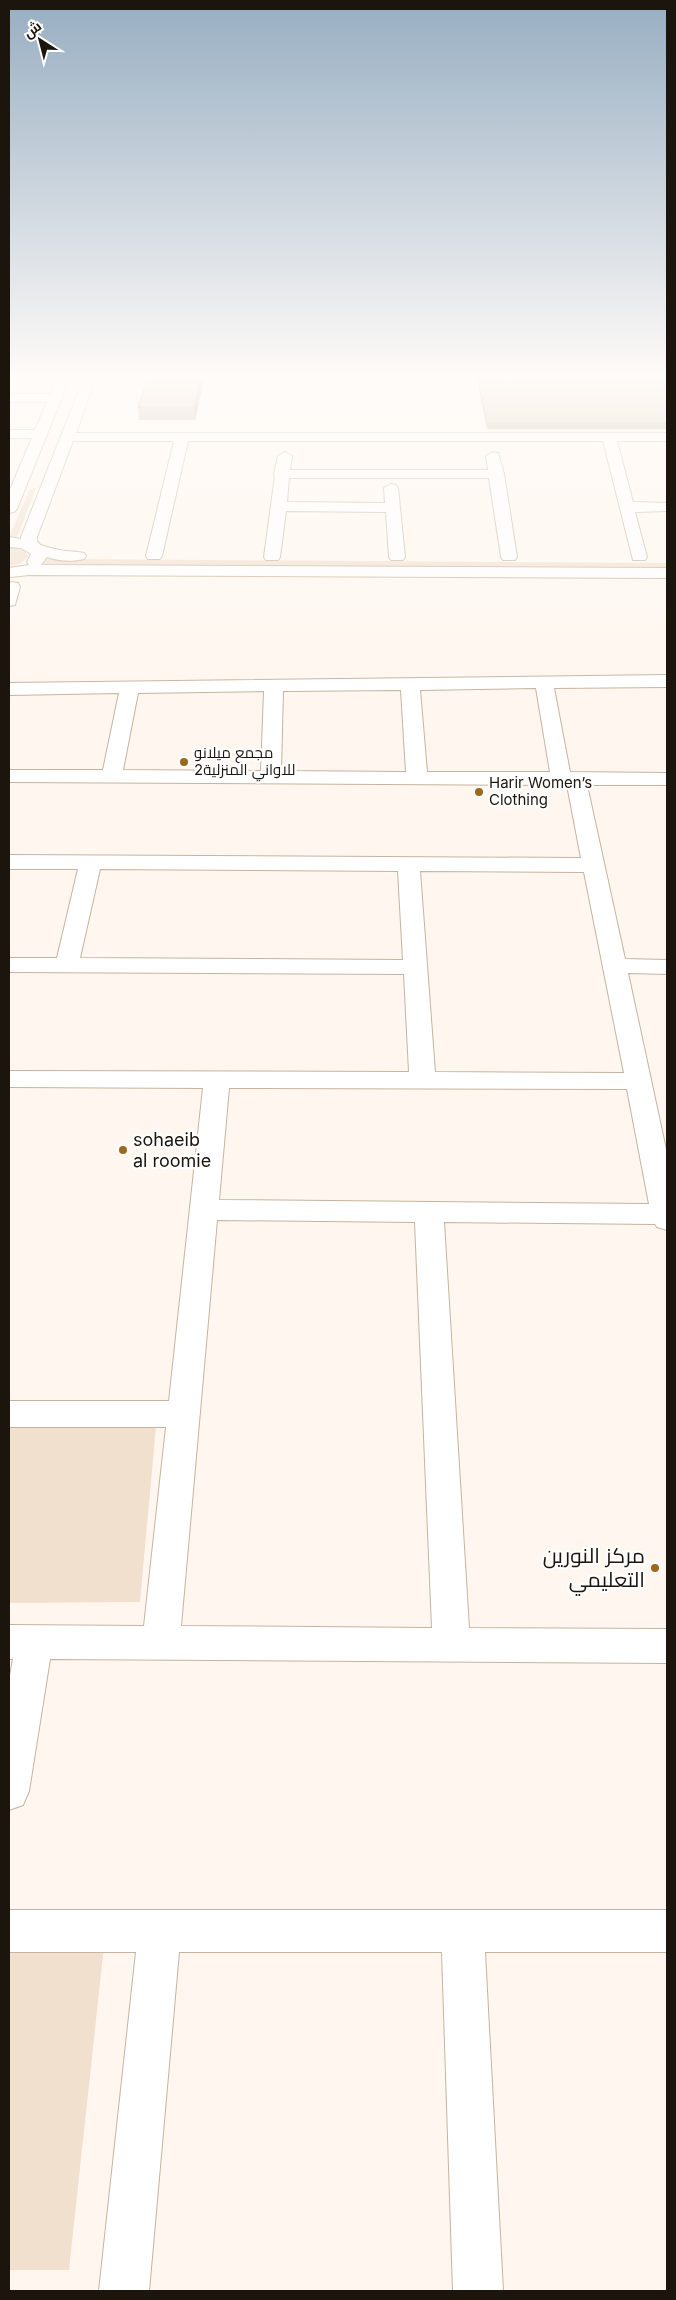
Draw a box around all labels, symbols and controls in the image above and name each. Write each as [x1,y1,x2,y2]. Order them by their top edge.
north arrow [15,15,65,65]
text: ش [20,17,45,42]
place label: مجمع ميلانو للاواني المنزلية2 [194,743,295,782]
marker: مجمع ميلانو للاواني المنزلية2 [178,756,190,768]
place label: Harir Women’s Clothing [489,773,592,809]
marker: Harir Women’s Clothing [473,786,485,798]
place label: sohaeib al roomie [133,1129,211,1171]
marker: sohaeib al roomie [117,1144,129,1156]
place label: مركز النورين التعليمي [543,1543,645,1596]
marker: مركز النورين التعليمي [649,1562,661,1574]

